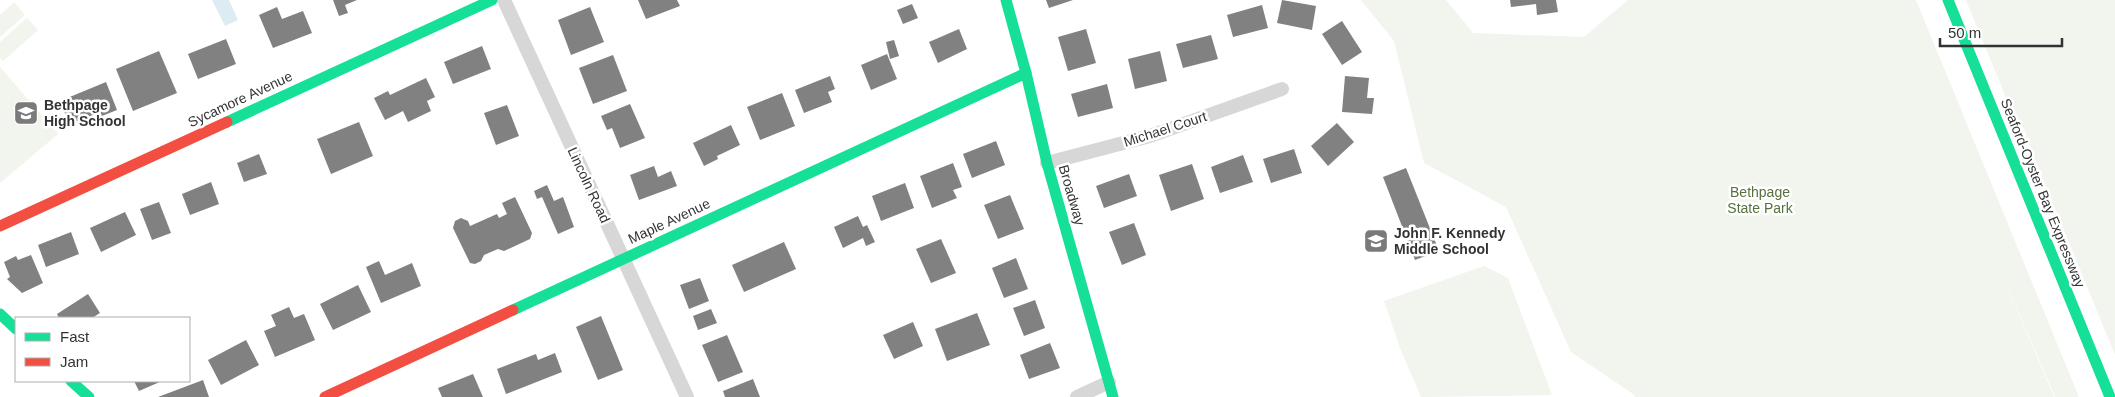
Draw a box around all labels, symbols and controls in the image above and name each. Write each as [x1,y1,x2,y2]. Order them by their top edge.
scale bar [1940,15,2062,47]
text: 50 m [1948,24,1981,41]
street label: Sycamore Avenue [185,68,295,130]
street label: Seaford-Oyster Bay Expressway [1998,96,2088,290]
place label: Bethpage High School [44,97,126,129]
school or university icon: Bethpage High School [13,100,39,126]
street label: Michael Court [1121,108,1209,150]
street label: Lincoln Road [564,145,614,225]
street label: Broadway [1056,163,1088,227]
park label: Bethpage State Park [1727,184,1794,216]
street label: Maple Avenue [626,195,713,247]
place label: John F. Kennedy Middle School [1394,225,1505,257]
school or university icon: John F. Kennedy Middle School [1363,228,1389,254]
legend [15,317,190,382]
text: Fast [60,328,90,345]
text: Jam [60,353,88,370]

